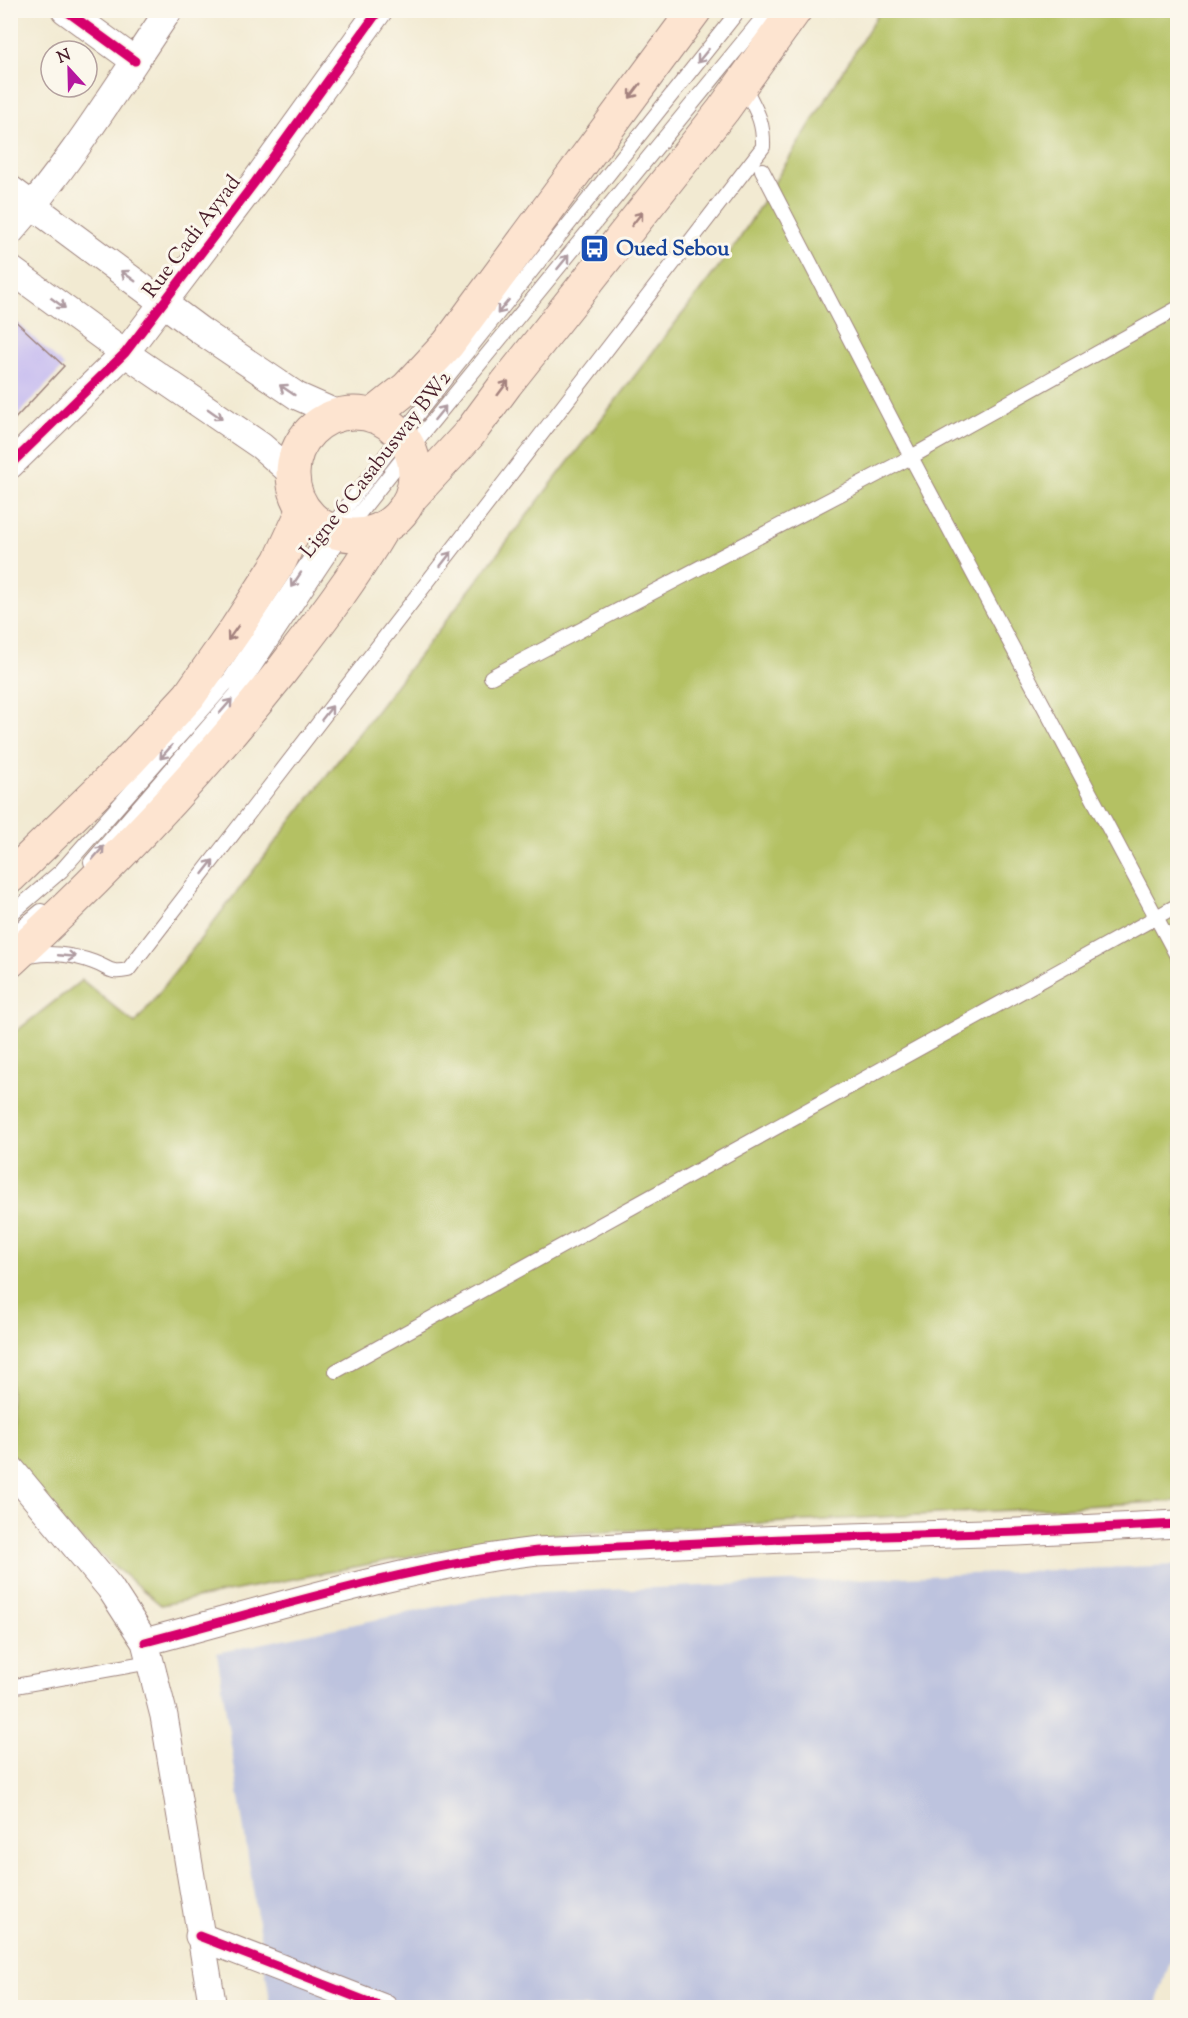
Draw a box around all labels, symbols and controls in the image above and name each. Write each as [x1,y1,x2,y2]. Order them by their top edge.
north arrow [39,39,99,99]
text: N [54,44,75,70]
one-way arrow [696,48,709,64]
one-way arrow [628,83,641,99]
street label: Rue Cadi Ayyad [136,169,249,305]
one-way arrow [630,211,643,227]
bus stop icon: Oued Sebou [579,232,611,264]
place label: Oued Sebou [616,235,730,265]
one-way arrow [556,255,570,270]
one-way arrow [121,270,137,282]
one-way arrow [49,297,65,309]
one-way arrow [496,299,509,315]
street label: Ligne 6 Casabusway BW2 [294,365,459,565]
one-way arrow [497,381,509,397]
one-way arrow [279,383,296,395]
one-way arrow [433,405,446,421]
one-way arrow [207,408,223,420]
one-way arrow [440,551,453,567]
one-way arrow [290,571,302,588]
one-way arrow [227,624,239,640]
one-way arrow [219,699,233,714]
one-way arrow [320,705,333,721]
one-way arrow [159,744,173,759]
one-way arrow [92,845,105,861]
one-way arrow [201,860,214,876]
one-way arrow [57,951,76,962]

